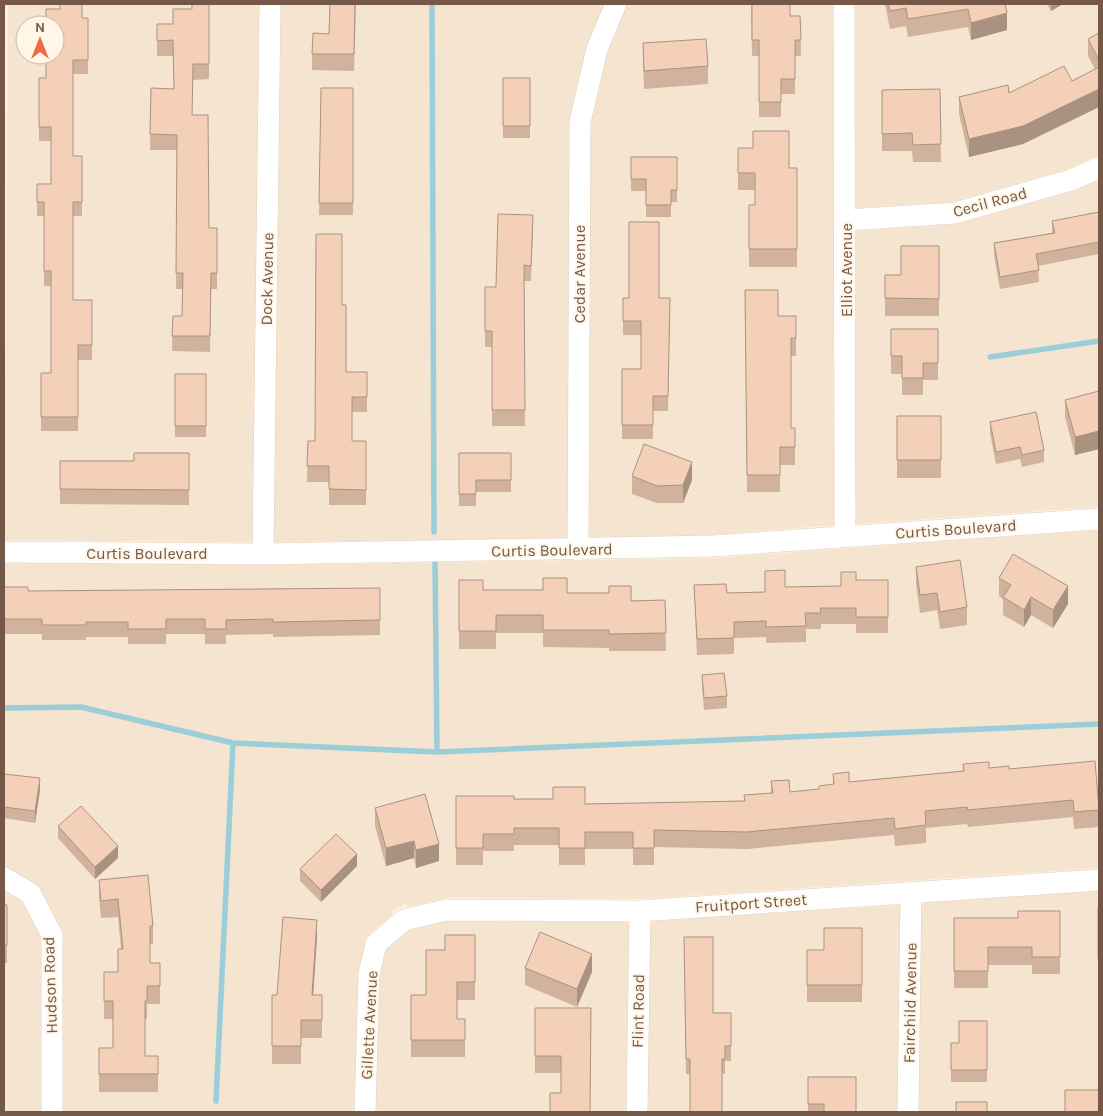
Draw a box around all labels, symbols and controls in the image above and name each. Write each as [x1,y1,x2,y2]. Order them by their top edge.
north arrow [15,15,65,65]
text: N [35,19,45,36]
street label: Cecil Road [951,183,1029,221]
street label: Elliot Avenue [837,223,856,317]
street label: Cedar Avenue [570,225,589,323]
street label: Dock Avenue [257,232,277,326]
street label: Curtis Boulevard [895,515,1017,543]
street label: Curtis Boulevard [491,539,613,561]
street label: Curtis Boulevard [86,544,208,563]
street label: Fruitport Street [694,890,808,916]
street label: Hudson Road [39,936,61,1034]
street label: Fairchild Avenue [899,943,921,1063]
street label: Gillette Avenue [357,970,381,1080]
street label: Flint Road [628,974,648,1048]

